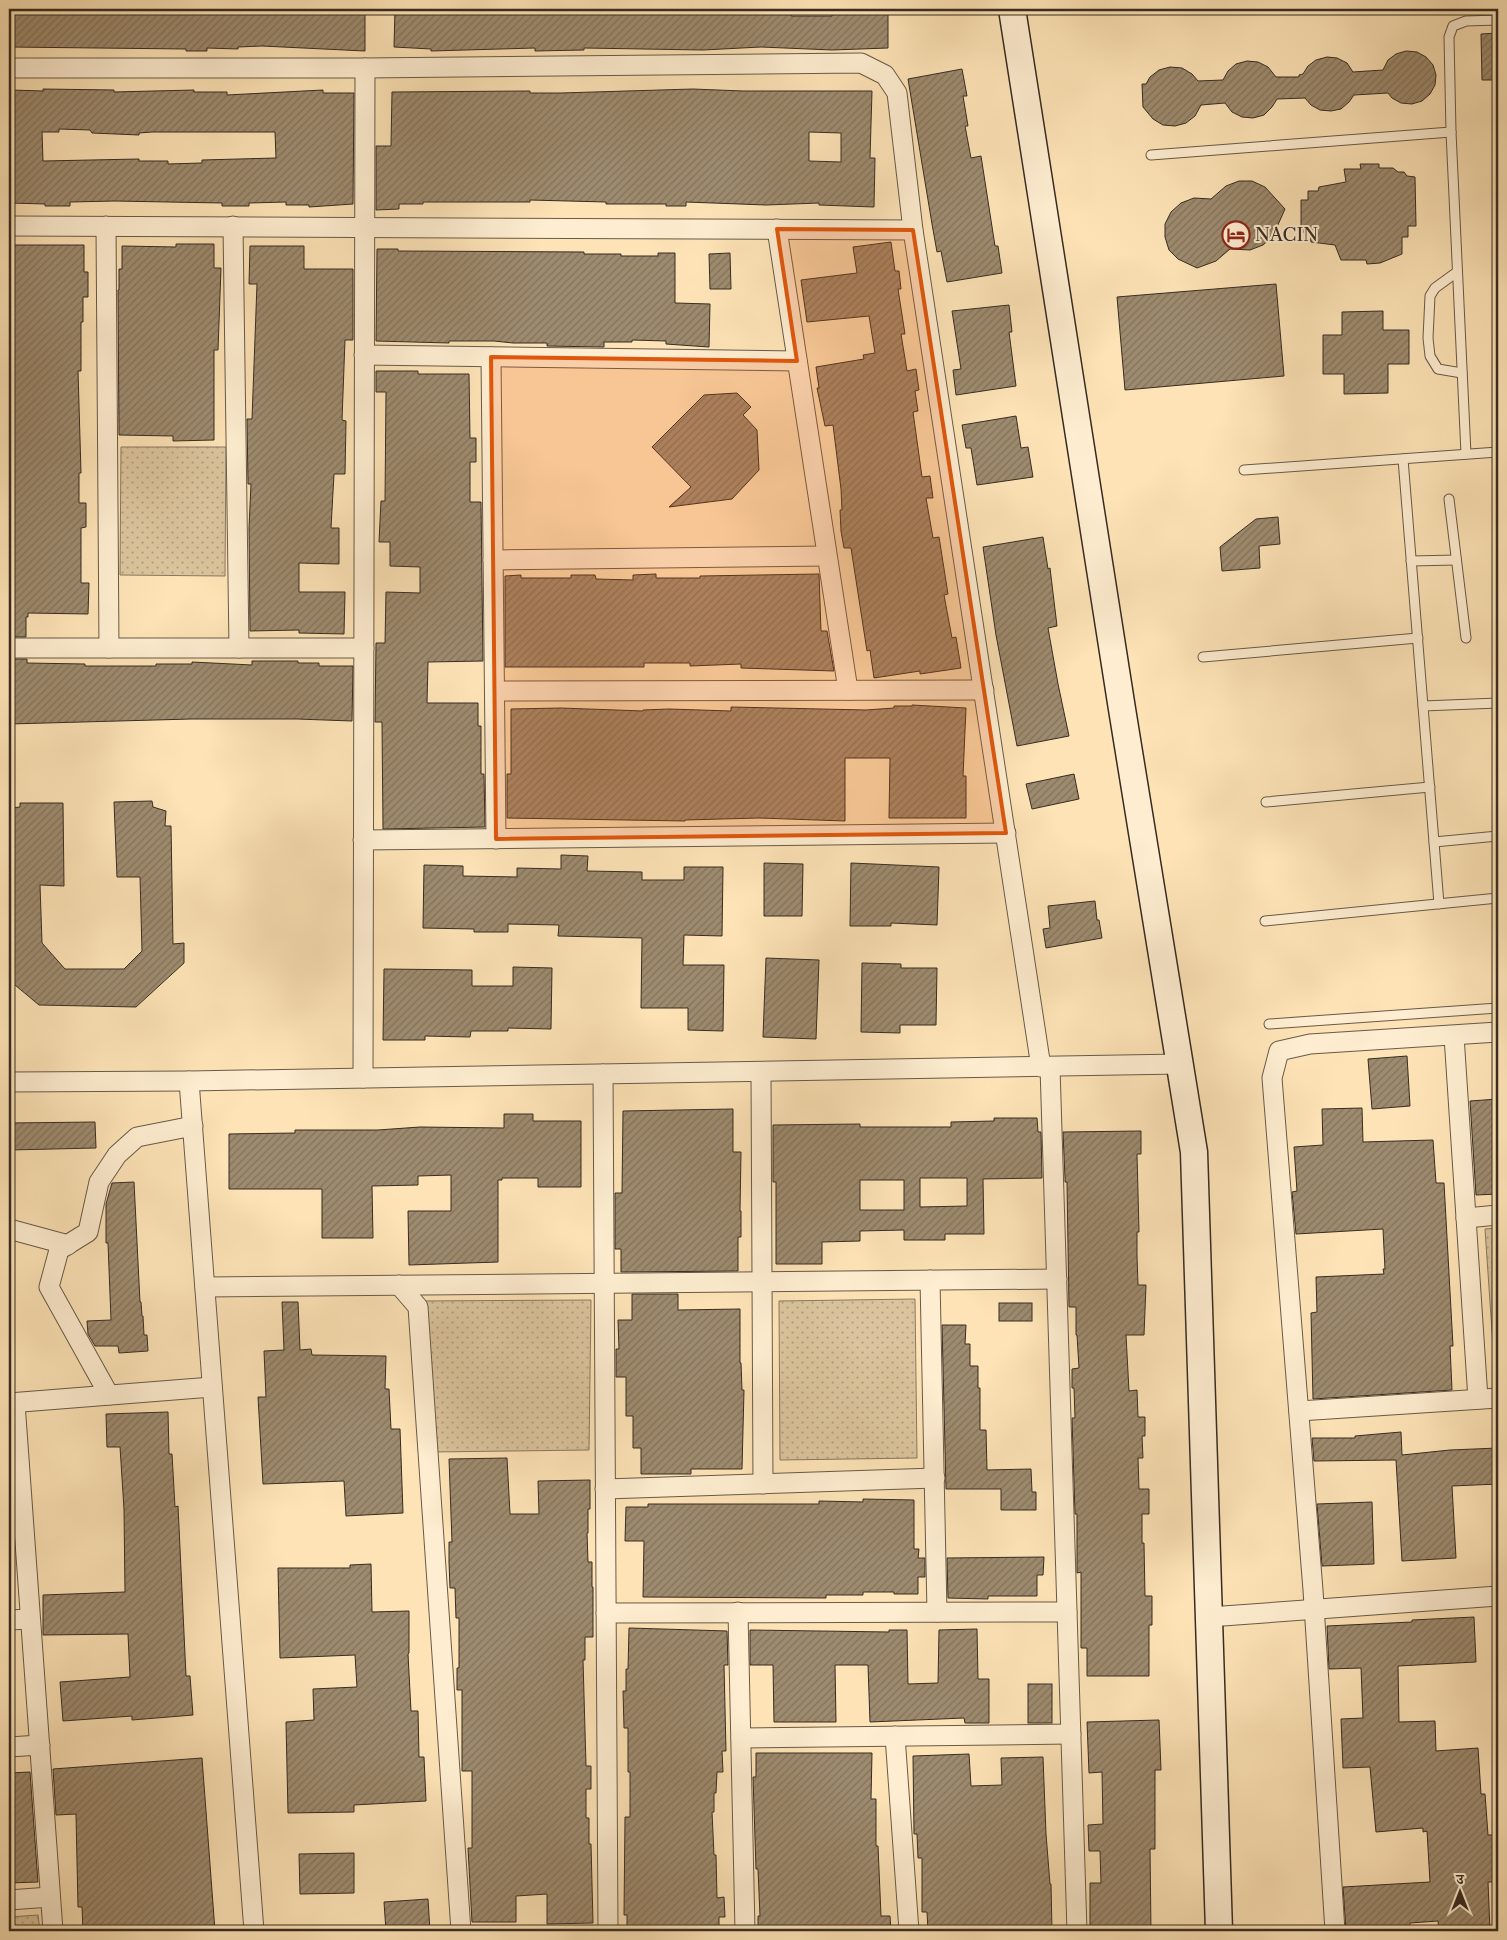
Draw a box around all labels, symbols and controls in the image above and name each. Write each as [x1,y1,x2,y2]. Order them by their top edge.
hotel icon: NACIN [1221,220,1251,250]
place label: NACIN [1255,224,1318,246]
north arrow [1434,1868,1484,1918]
text: उ [1455,1870,1464,1888]

